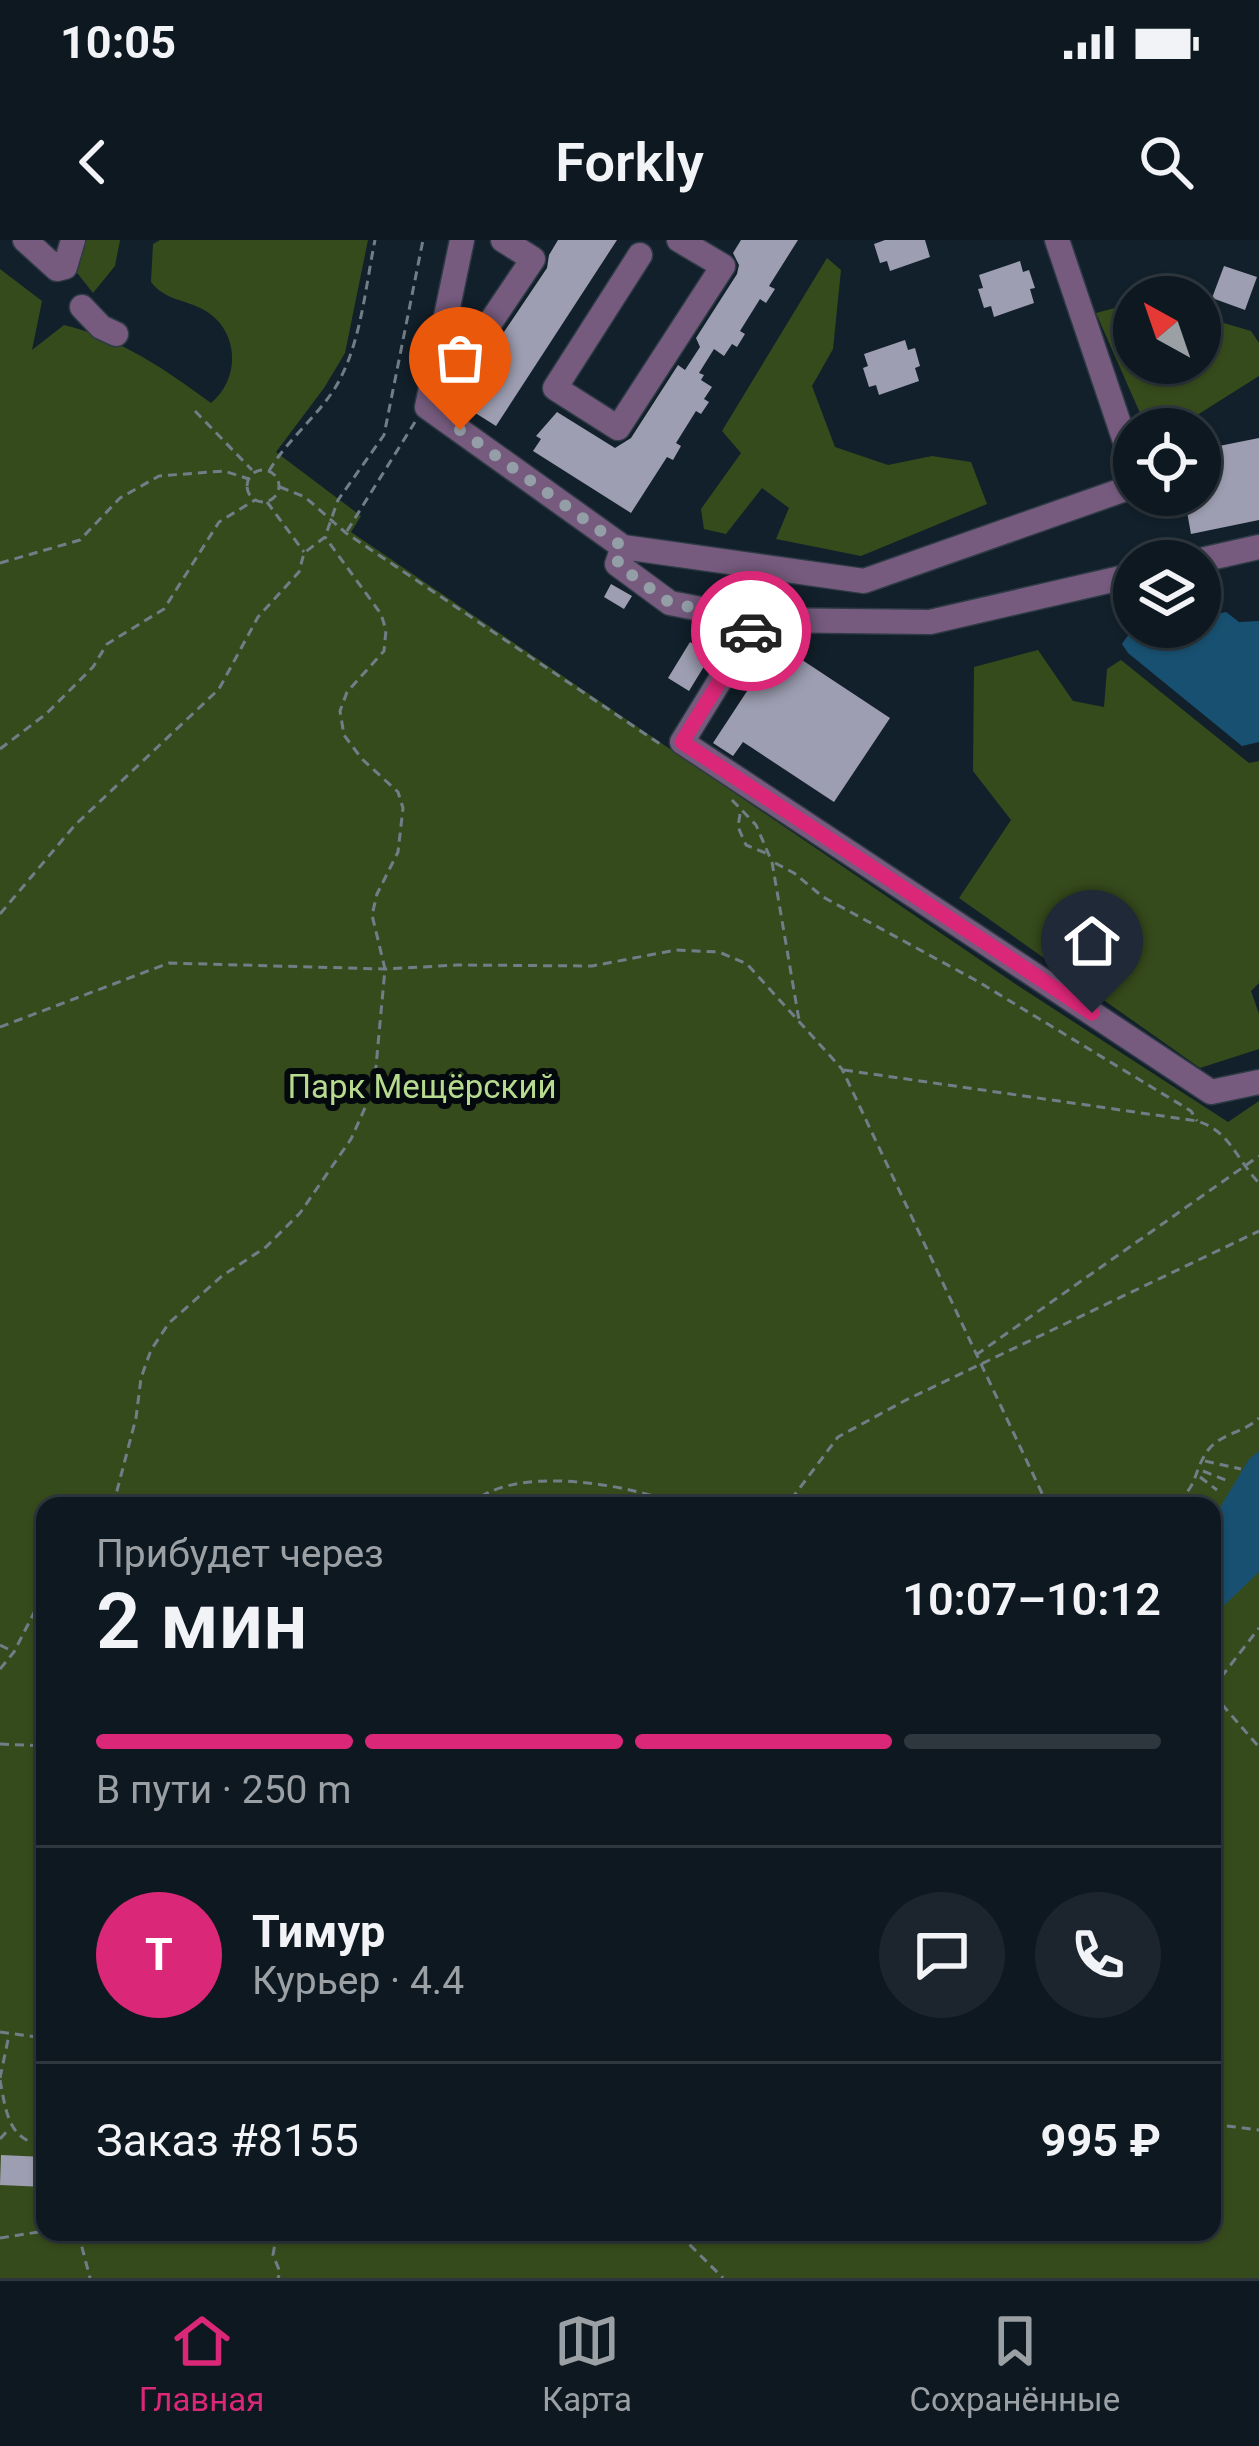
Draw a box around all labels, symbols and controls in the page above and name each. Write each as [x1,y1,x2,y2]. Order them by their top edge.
text: 10:05 [60,16,176,69]
icon: back [60,129,126,195]
icon: search [1133,129,1199,195]
text: Forkly [555,131,704,194]
north arrow [1113,276,1221,384]
map controls [1113,276,1221,648]
pin [409,307,511,430]
icon: bag [427,325,493,391]
button: locate [1113,408,1221,516]
button: layers [1113,540,1221,648]
courier [691,571,811,691]
icon: car [718,598,784,664]
pin [1041,890,1143,1013]
icon: home [1059,908,1125,974]
park label: Парк Мещёрский [287,1067,557,1106]
text: Прибудет через [96,1531,384,1577]
text: 10:07–10:12 [902,1573,1161,1626]
text: 2 мин [96,1576,308,1667]
text: В пути · 250 m [96,1767,351,1813]
button: chat [879,1892,1005,2018]
button: phone [1035,1892,1161,2018]
text: Тимур [252,1905,385,1958]
text: Т [145,1928,173,1981]
text: Курьер · 4.4 [252,1958,464,2004]
text: Заказ #8155 [96,2114,359,2167]
text: 995 ₽ [1041,2114,1161,2167]
tab: Главная [139,2308,264,2419]
tab: Карта [542,2308,632,2419]
tab: Сохранённые [910,2308,1120,2419]

